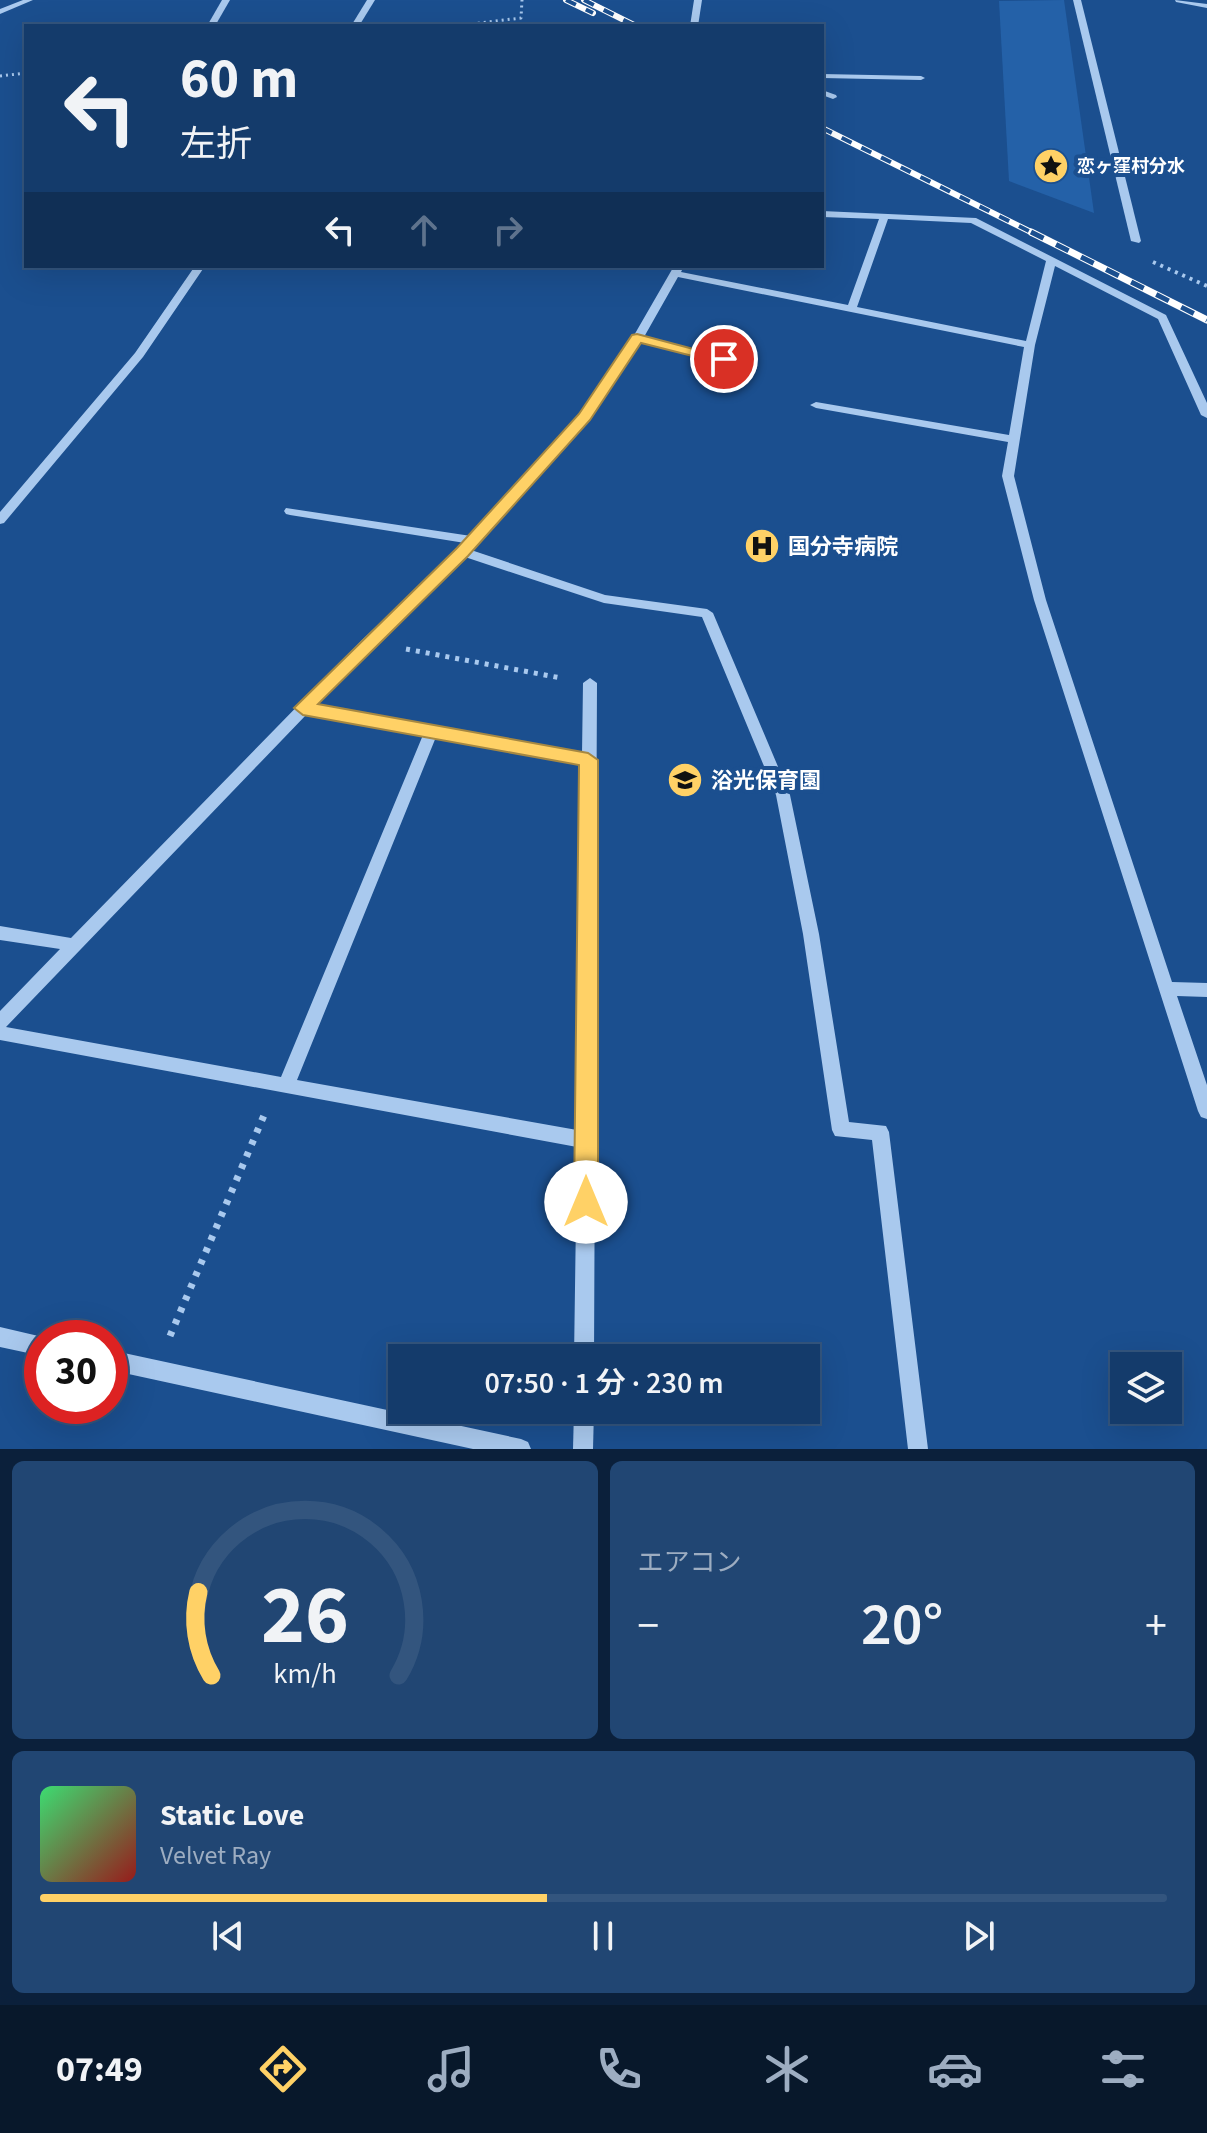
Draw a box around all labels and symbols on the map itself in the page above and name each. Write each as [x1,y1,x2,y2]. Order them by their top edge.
place icon: 恋ヶ窪村分水 [1032,147,1070,185]
place label: 恋ヶ窪村分水 [1077,154,1185,179]
pin [690,325,758,393]
hospital icon: 国分寺病院 [743,527,781,565]
place label: 国分寺病院 [788,531,898,563]
school or university icon: 浴光保育園 [666,761,704,799]
place label: 浴光保育園 [711,765,821,797]
position arrow [544,1160,628,1244]
speed limit sign: 30 [24,1320,128,1424]

